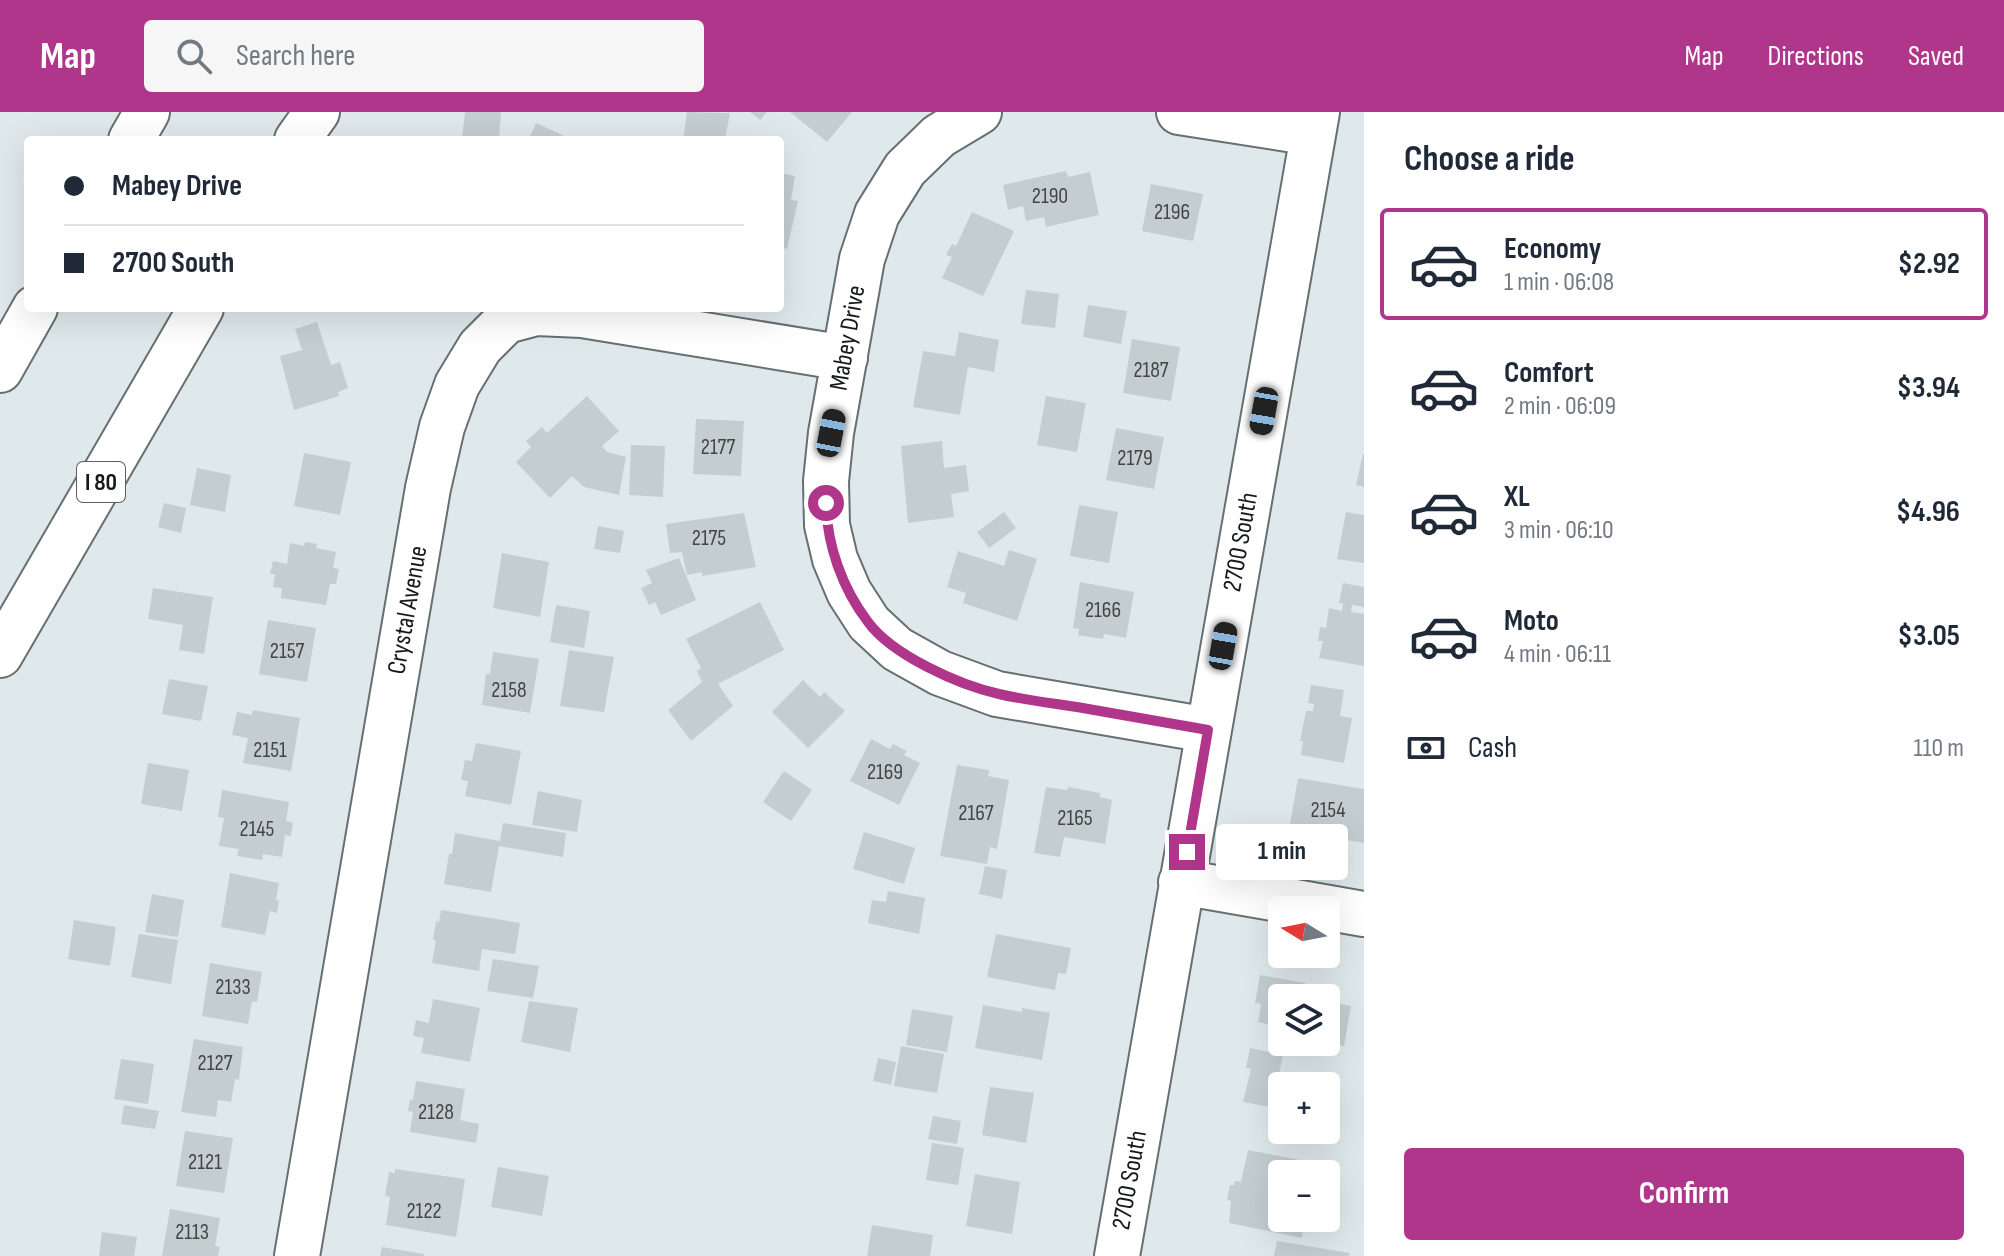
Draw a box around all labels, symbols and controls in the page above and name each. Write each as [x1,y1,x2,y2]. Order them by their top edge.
search box [144,20,704,92]
text: Map [40,34,96,79]
icon: search [172,34,216,78]
text: Search here [236,38,355,74]
text: Map [1685,40,1724,73]
text: Directions [1768,40,1864,73]
text: Saved [1908,40,1964,73]
text: Choose a ride [1404,138,1575,181]
text: Mabey Drive [112,168,242,204]
house number: 2190 [1032,183,1068,210]
house number: 2196 [1154,199,1190,226]
icon: car [1408,228,1480,300]
text: Economy [1504,231,1601,267]
text: 2700 South [112,245,234,281]
text: $2.92 [1898,246,1960,282]
text: 1 min · 06:08 [1504,267,1614,298]
street label: Mabey Drive [824,283,872,393]
icon: car [1408,352,1480,424]
text: Comfort [1504,355,1594,391]
house number: 2187 [1133,357,1169,384]
text: $3.94 [1897,370,1960,406]
car [1248,385,1280,437]
text: 2 min · 06:09 [1504,391,1616,422]
car [815,407,847,459]
house number: 2177 [701,434,735,461]
house number: 2179 [1117,445,1153,472]
road number: I 80 [77,462,125,502]
icon: car [1408,476,1480,548]
text: XL [1504,479,1530,515]
route start [808,485,844,521]
street label: 2700 South [1217,490,1265,594]
text: $4.96 [1896,494,1960,530]
text: 3 min · 06:10 [1504,515,1614,546]
house number: 2175 [692,525,726,552]
street label: Crystal Avenue [381,543,435,677]
house number: 2166 [1085,597,1121,624]
icon: car [1408,600,1480,672]
text: Moto [1504,603,1559,639]
text: $3.05 [1898,618,1960,654]
car [1207,620,1239,672]
house number: 2157 [270,638,304,665]
text: 4 min · 06:11 [1504,639,1611,670]
house number: 2158 [491,677,527,704]
icon: cash [1404,726,1448,770]
text: Cash [1468,730,1517,766]
text: 110 m [1913,733,1964,764]
house number: 2151 [253,737,287,764]
house number: 2169 [867,759,903,786]
house number: 2154 [1311,797,1345,824]
house number: 2167 [958,800,994,827]
house number: 2165 [1057,805,1093,832]
house number: 2145 [240,816,275,843]
callout: 1 min [1215,824,1347,880]
route end [1169,834,1205,870]
text: 1 min [1258,836,1306,867]
north arrow [1268,896,1340,968]
map controls [1268,896,1340,1232]
house number: 2133 [215,974,251,1001]
button: layers [1268,984,1340,1056]
house number: 2127 [198,1050,233,1077]
button: + [1268,1072,1340,1144]
house number: 2128 [418,1099,454,1126]
street label: 2700 South [1106,1128,1154,1232]
button: Confirm [1404,1148,1964,1240]
house number: 2121 [188,1149,222,1176]
button: − [1268,1160,1340,1232]
house number: 2122 [406,1198,442,1225]
house number: 2113 [175,1219,209,1246]

